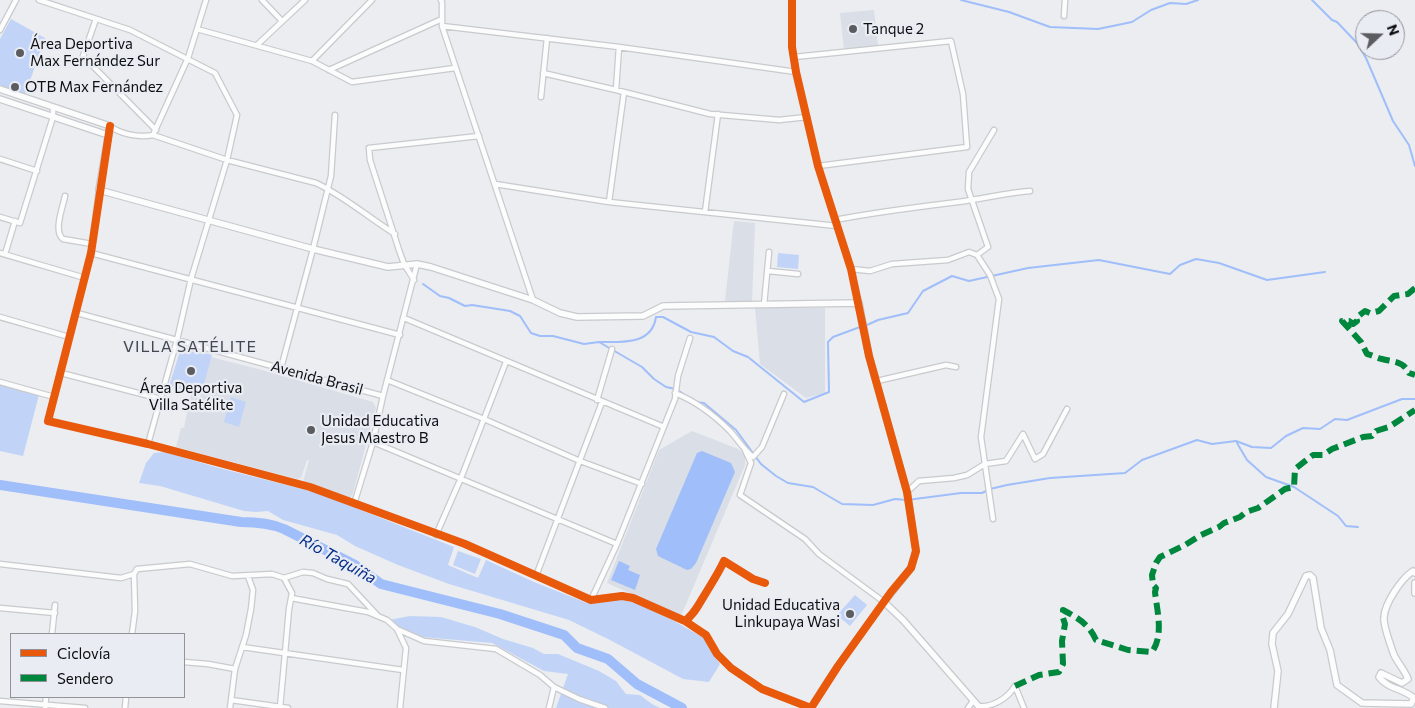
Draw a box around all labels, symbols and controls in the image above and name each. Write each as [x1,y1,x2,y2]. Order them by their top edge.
north arrow [1355,10,1405,60]
place label: Tanque 2 [863,20,924,38]
text: N [1384,22,1403,38]
marker: Tanque 2 [847,23,859,35]
place label: Área Deportiva Max Fernández Sur [30,35,160,70]
marker: Área Deportiva Max Fernández Sur [14,47,26,59]
place label: OTB Max Fernández [25,78,163,96]
marker: OTB Max Fernández [9,81,21,93]
district label: VILLA SATÉLITE [121,337,259,357]
street label: Avenida Brasil [269,357,365,399]
marker: Área Deportiva Villa Satélite [185,365,197,377]
place label: Área Deportiva Villa Satélite [140,379,242,414]
place label: Unidad Educativa Jesus Maestro B [321,412,439,447]
marker: Unidad Educativa Jesus Maestro B [305,424,317,436]
water label: Río Taquiña [296,530,380,588]
place label: Unidad Educativa Linkupaya Wasi [722,596,840,631]
marker: Unidad Educativa Linkupaya Wasi [844,608,856,620]
legend [10,633,185,698]
text: Ciclovía [57,644,110,662]
text: Sendero [57,669,114,687]

